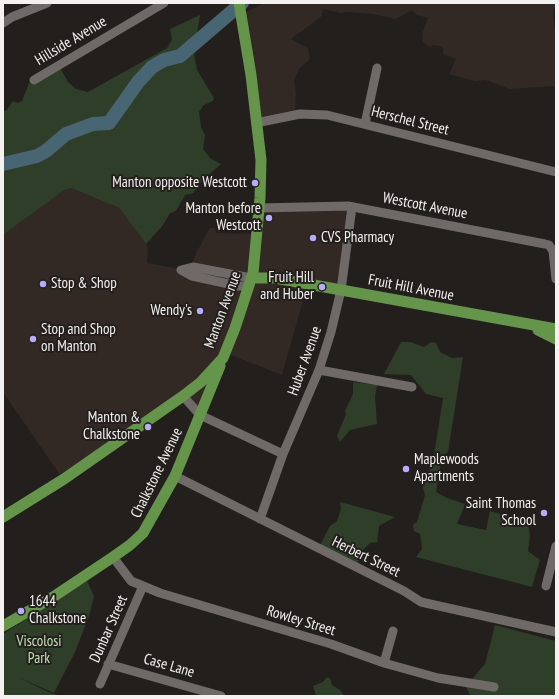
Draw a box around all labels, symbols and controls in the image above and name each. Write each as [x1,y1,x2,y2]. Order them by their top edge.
street label: Hillside Avenue [32,13,110,69]
street label: Herschel Street [369,103,451,139]
place label: Manton opposite Westcott [112,174,247,192]
marker: Manton opposite Westcott [250,178,260,188]
street label: Westcott Avenue [381,189,469,223]
place label: Manton before Westcott [185,200,261,235]
marker: Manton before Westcott [264,213,274,223]
place label: CVS Pharmacy [321,229,394,247]
marker: CVS Pharmacy [308,233,318,243]
street label: Manton Avenue [201,269,245,351]
place label: Fruit Hill and Huber [260,269,314,304]
street label: Fruit Hill Avenue [367,271,455,305]
place label: Stop & Shop [51,275,117,293]
marker: Stop & Shop [38,279,48,289]
marker: Fruit Hill and Huber [317,282,327,292]
place label: Wendy's [151,302,192,320]
marker: Wendy's [195,306,205,316]
place label: Stop and Shop on Manton [41,321,116,356]
street label: Huber Avenue [284,324,326,398]
marker: Stop and Shop on Manton [28,334,38,344]
place label: Manton & Chalkstone [83,409,140,444]
marker: Manton & Chalkstone [143,422,153,432]
street label: Chalkstone Avenue [127,425,187,521]
place label: Maplewoods Apartments [414,451,479,486]
marker: Maplewoods Apartments [401,464,411,474]
place label: Saint Thomas School [466,495,536,530]
marker: Saint Thomas School [539,508,549,518]
street label: Herbert Street [329,533,403,581]
place label: 1644 Chalkstone [29,593,86,628]
street label: Dunbar Street [86,593,132,665]
street label: Rowley Street [264,602,338,640]
marker: 1644 Chalkstone [16,606,26,616]
park label: Viscolosi Park [16,633,62,668]
street label: Case Lane [142,650,196,682]

